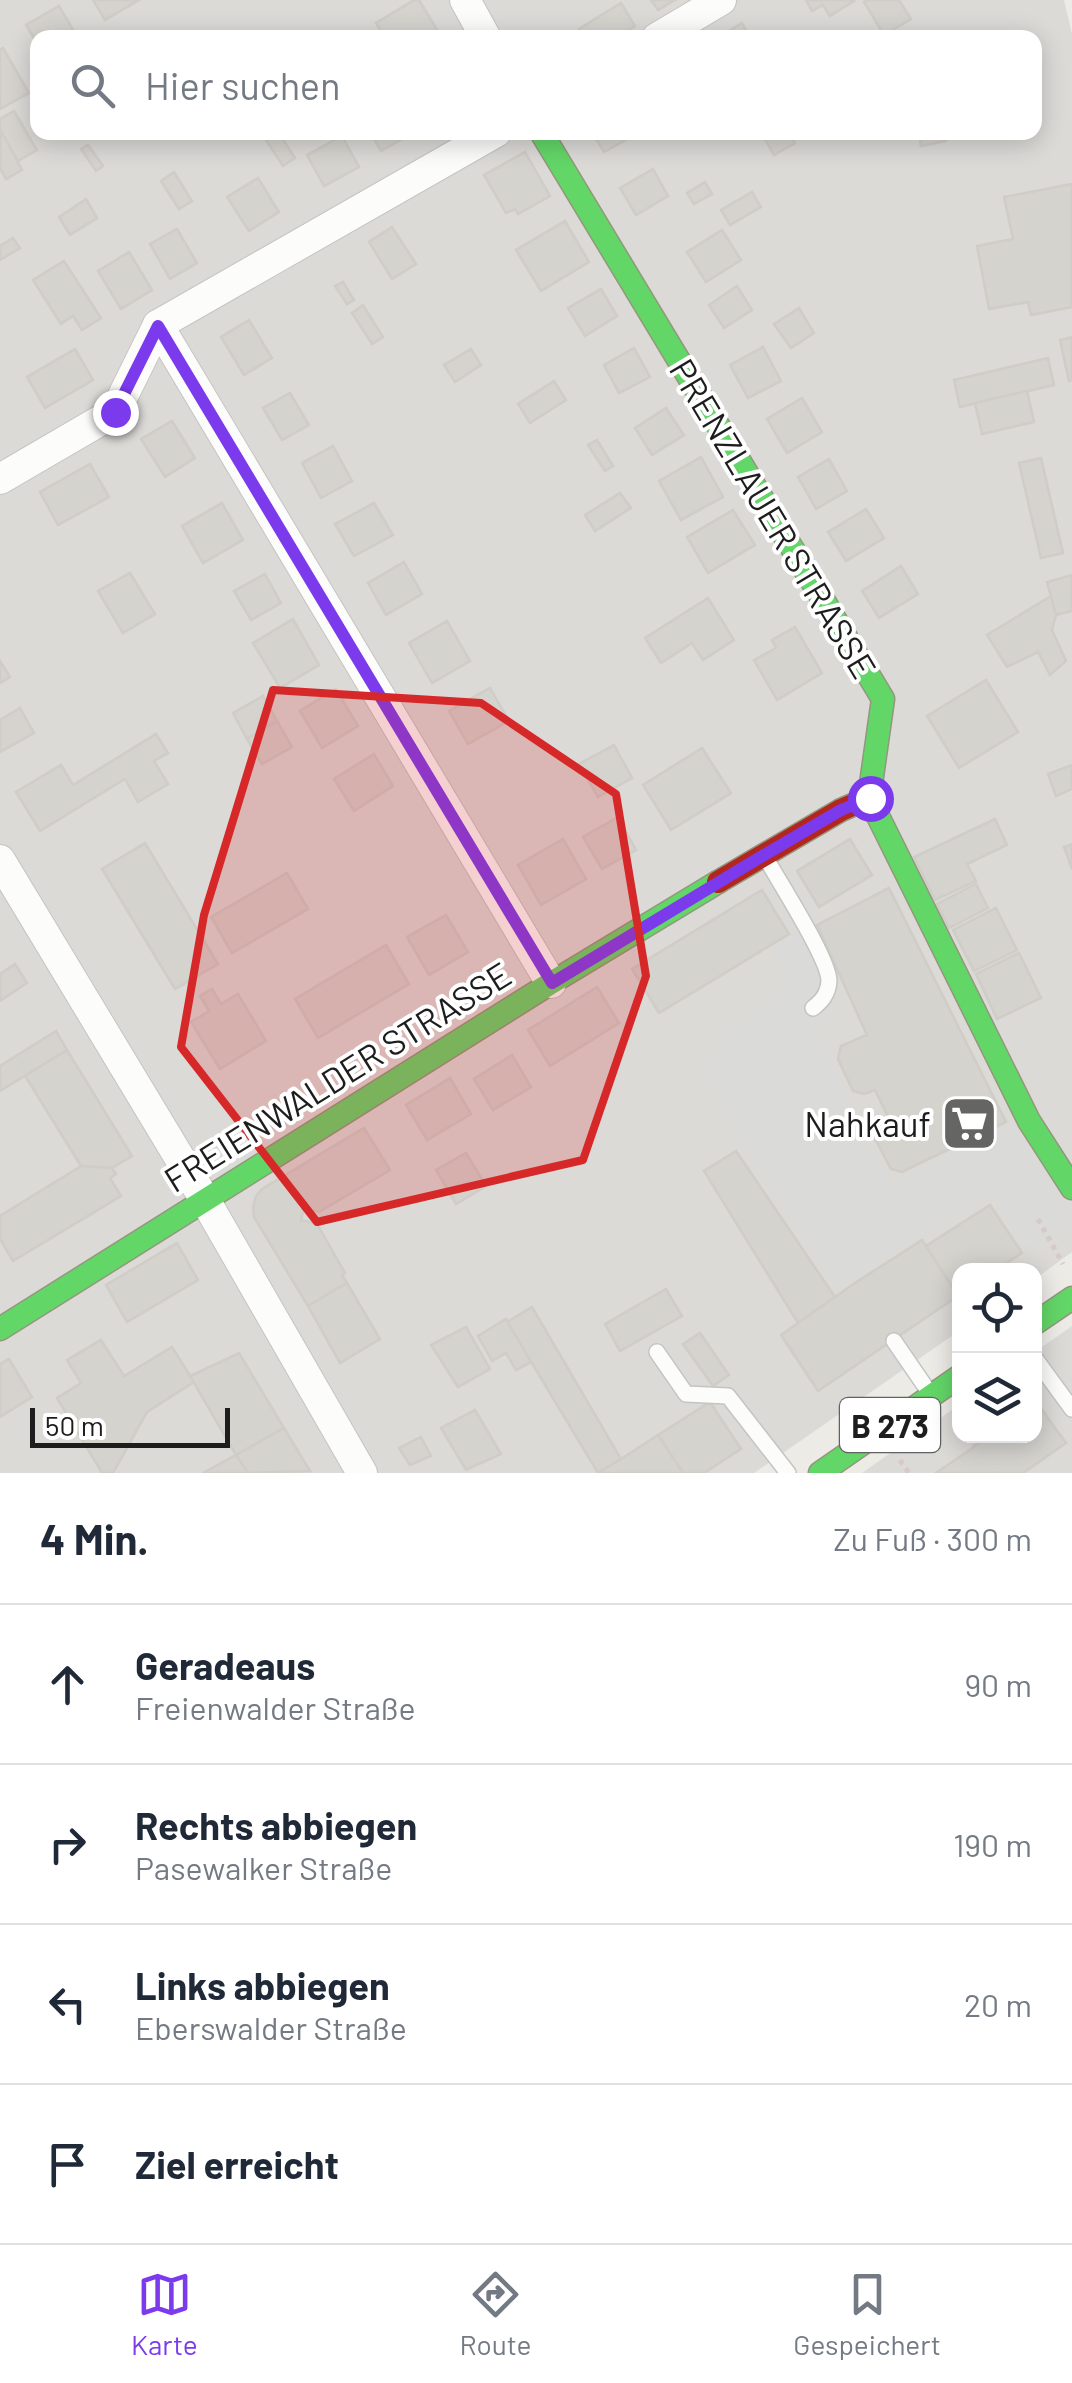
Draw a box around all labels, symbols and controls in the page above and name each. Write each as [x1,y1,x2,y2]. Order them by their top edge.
search box [30,30,1042,140]
icon: search [65,58,120,113]
text: Hier suchen [145,62,341,108]
street label: PRENZLAUER STRASSE [662,351,886,685]
route end [93,390,139,436]
route start [848,776,894,822]
street label: FREIENWALDER STRASSE [156,952,518,1200]
supermarket icon: Nahkauf [940,1093,1000,1153]
place label: Nahkauf [804,1102,931,1144]
map controls [952,1263,1042,1443]
button: locate [952,1263,1042,1353]
button: layers [952,1353,1042,1443]
road number: B 273 [840,1398,940,1452]
scale bar [30,1403,230,1448]
text: 50 m [45,1408,104,1442]
text: 4 Min. [40,1513,149,1563]
text: Zu Fuß · 300 m [833,1519,1032,1557]
text: Geradeaus [135,1642,315,1688]
icon: ahead [40,1657,95,1712]
text: 90 m [964,1665,1032,1703]
text: Freienwalder Straße [135,1688,416,1726]
text: Rechts abbiegen [135,1802,417,1848]
icon: right [40,1817,95,1872]
text: 190 m [953,1825,1032,1863]
text: Pasewalker Straße [135,1848,392,1886]
text: Links abbiegen [135,1962,390,2008]
icon: left [40,1977,95,2032]
text: 20 m [964,1985,1032,2023]
text: Eberswalder Straße [135,2008,407,2046]
icon: arrive [40,2137,95,2192]
text: Ziel erreicht [135,2141,339,2187]
tab: Karte [131,2267,198,2361]
tab: Route [459,2267,531,2361]
tab: Gespeichert [793,2267,941,2361]

